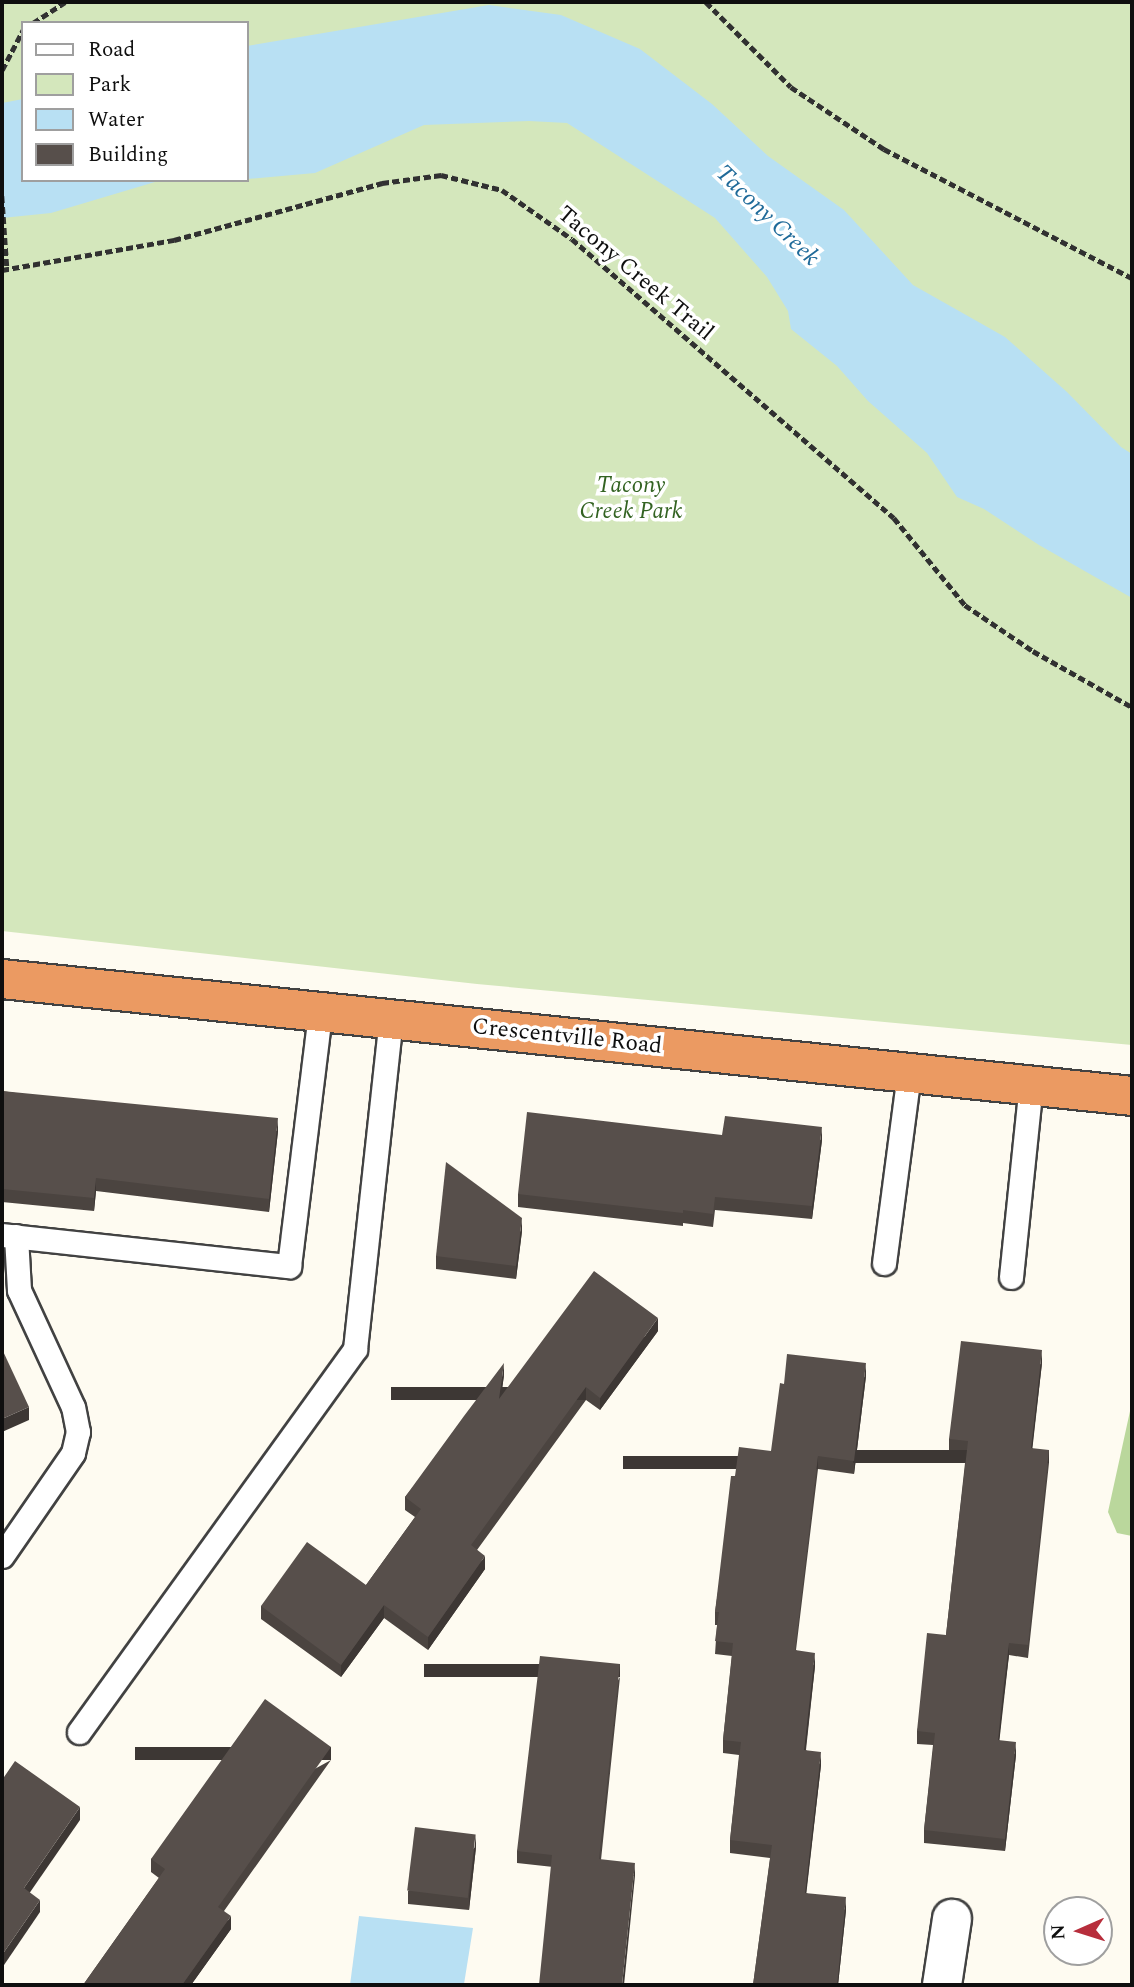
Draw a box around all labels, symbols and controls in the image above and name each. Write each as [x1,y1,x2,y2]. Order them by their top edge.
legend [21,21,248,182]
text: Road [88,34,135,66]
text: Park [88,69,131,101]
text: Water [88,104,144,136]
text: Building [88,139,168,171]
water label: Tacony Creek [709,159,825,273]
street label: Tacony Creek Trail [551,201,719,347]
park label: Tacony Creek Park [579,472,683,526]
street label: Crescentville Road [471,1013,663,1061]
north arrow [1043,1896,1113,1966]
text: N [1044,1924,1073,1941]

